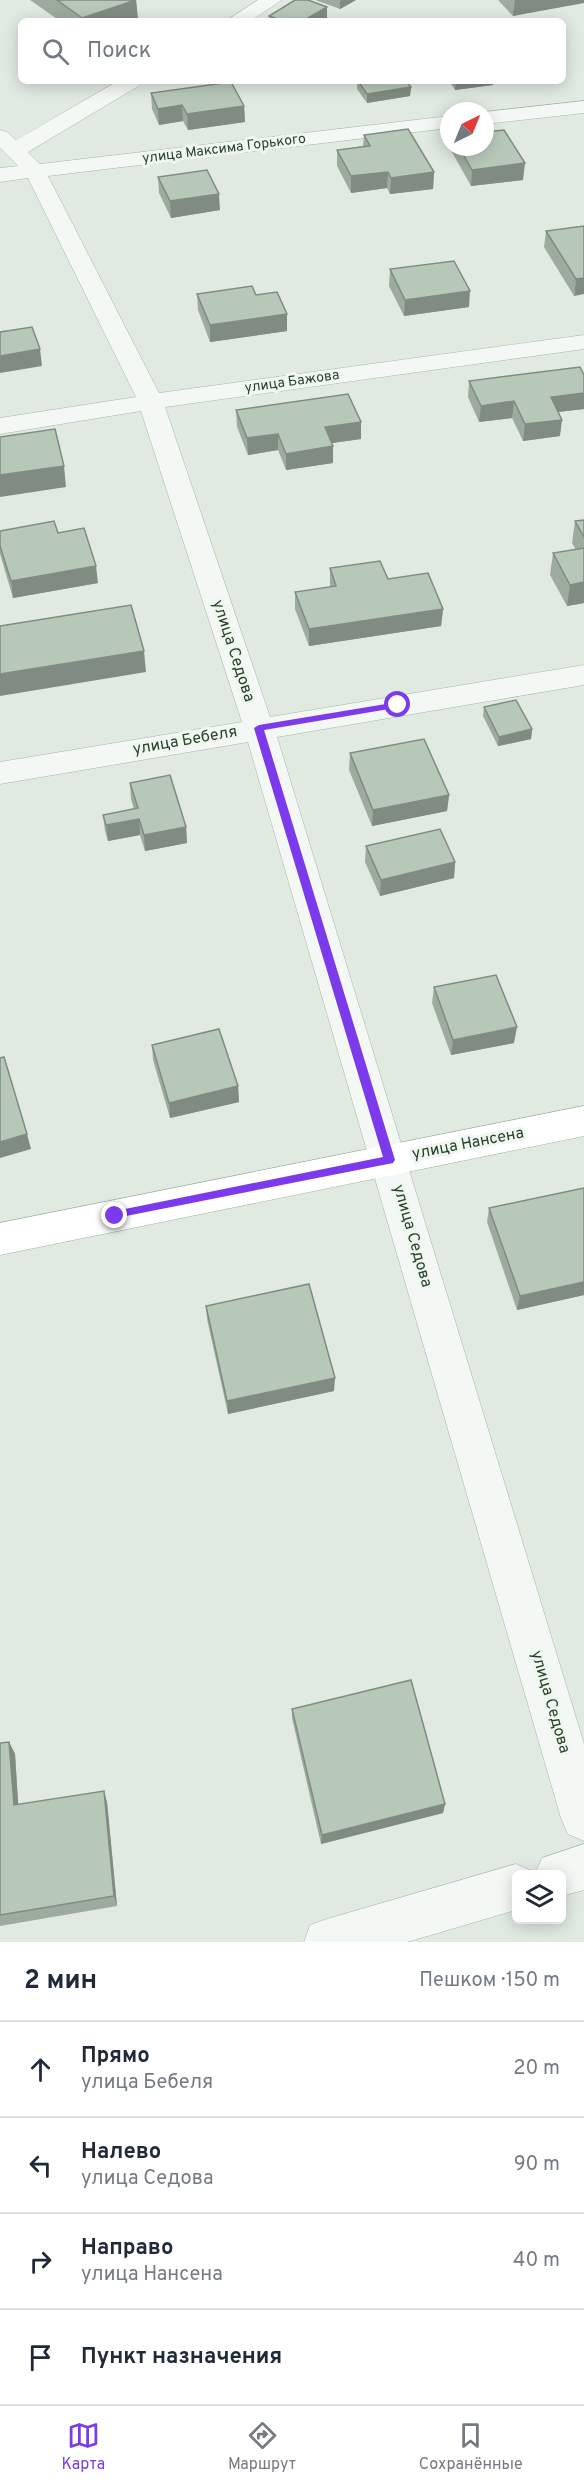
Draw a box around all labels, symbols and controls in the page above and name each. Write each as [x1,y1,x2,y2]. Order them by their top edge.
search box [18,18,566,84]
icon: search [39,35,72,68]
text: Поиск [87,38,151,65]
north arrow [440,102,494,156]
street label: улица Максима Горького [141,131,307,167]
street label: улица Бажова [244,367,340,397]
street label: улица Седова [207,598,259,704]
route start [384,691,410,717]
street label: улица Бебеля [131,722,239,760]
street label: улица Нансена [410,1123,526,1165]
street label: улица Седова [388,1182,436,1290]
route end [101,1202,127,1228]
street label: улица Седова [526,1648,574,1756]
map controls [512,1870,566,1924]
button: layers [512,1870,566,1924]
text: 2 мин [24,1965,97,1998]
text: Пешком · 150 m [419,1968,560,1994]
text: Прямо [81,2043,150,2070]
icon: ahead [24,2053,57,2086]
text: 20 m [513,2056,560,2082]
text: улица Бебеля [81,2070,213,2096]
text: Налево [81,2139,161,2166]
icon: left [24,2149,57,2182]
text: 90 m [514,2152,560,2178]
text: улица Седова [81,2166,214,2192]
text: Направо [81,2235,173,2262]
icon: right [24,2245,57,2278]
text: 40 m [513,2248,560,2274]
text: улица Нансена [81,2262,223,2288]
icon: arrive [24,2341,57,2374]
text: Пункт назначения [81,2344,282,2371]
tab: Карта [61,2419,105,2475]
tab: Маршрут [228,2419,296,2475]
tab: Сохранённые [419,2419,523,2475]

